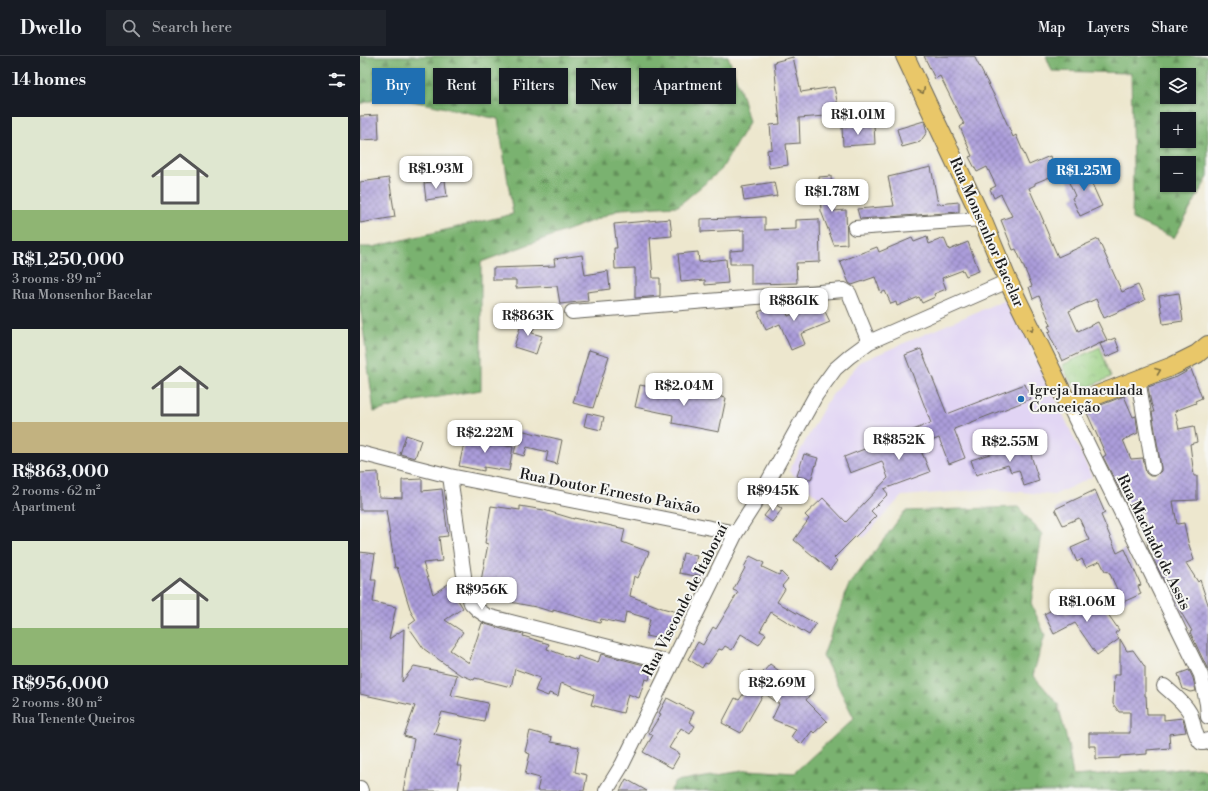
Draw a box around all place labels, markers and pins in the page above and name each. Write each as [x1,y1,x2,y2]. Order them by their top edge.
pin: R$1.01M [821,102,895,136]
pin: R$1.93M [399,156,473,190]
pin: R$1.25M [1047,158,1121,192]
pin: R$1.78M [795,179,869,213]
pin: R$861K [761,288,827,322]
pin: R$863K [495,303,561,337]
pin: R$2.04M [647,373,721,407]
place label: Igreja Imaculada Conceição [1029,381,1143,417]
marker: Igreja Imaculada Conceição [1016,394,1026,404]
pin: R$2.22M [448,420,522,454]
pin: R$852K [866,427,932,461]
pin: R$2.55M [973,429,1047,463]
pin: R$945K [740,478,806,512]
pin: R$956K [449,577,515,611]
pin: R$1.06M [1050,589,1124,623]
pin: R$2.69M [740,670,814,704]

